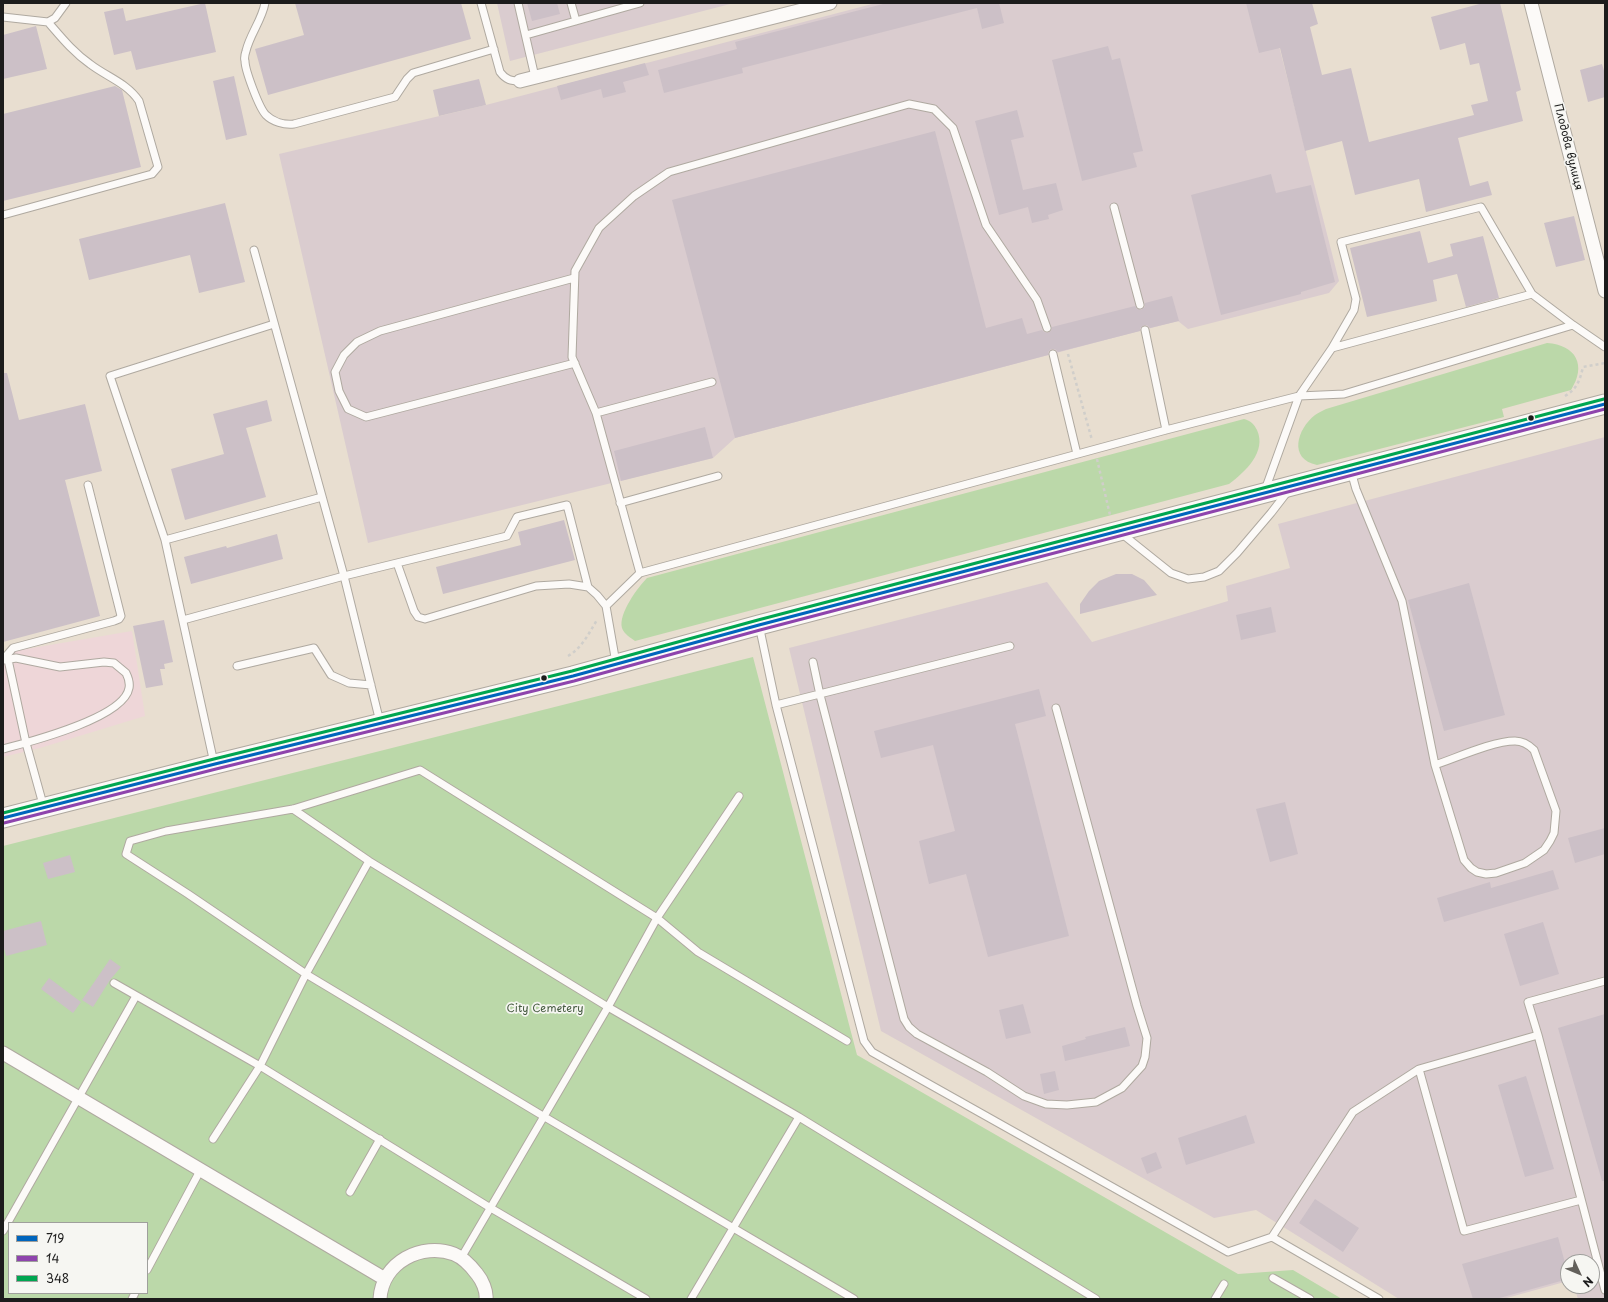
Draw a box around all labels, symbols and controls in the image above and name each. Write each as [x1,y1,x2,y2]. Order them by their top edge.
street label: Плодова вулиця [1551,102,1585,192]
unlabelled marker [1526,413,1536,423]
unlabelled marker [539,673,549,683]
park label: City Cemetery [507,1002,583,1016]
legend [8,1222,148,1294]
text: 719 [46,1229,64,1247]
text: 14 [46,1249,59,1267]
north arrow [1560,1254,1600,1294]
text: 348 [46,1269,69,1287]
text: N [1579,1273,1597,1291]

